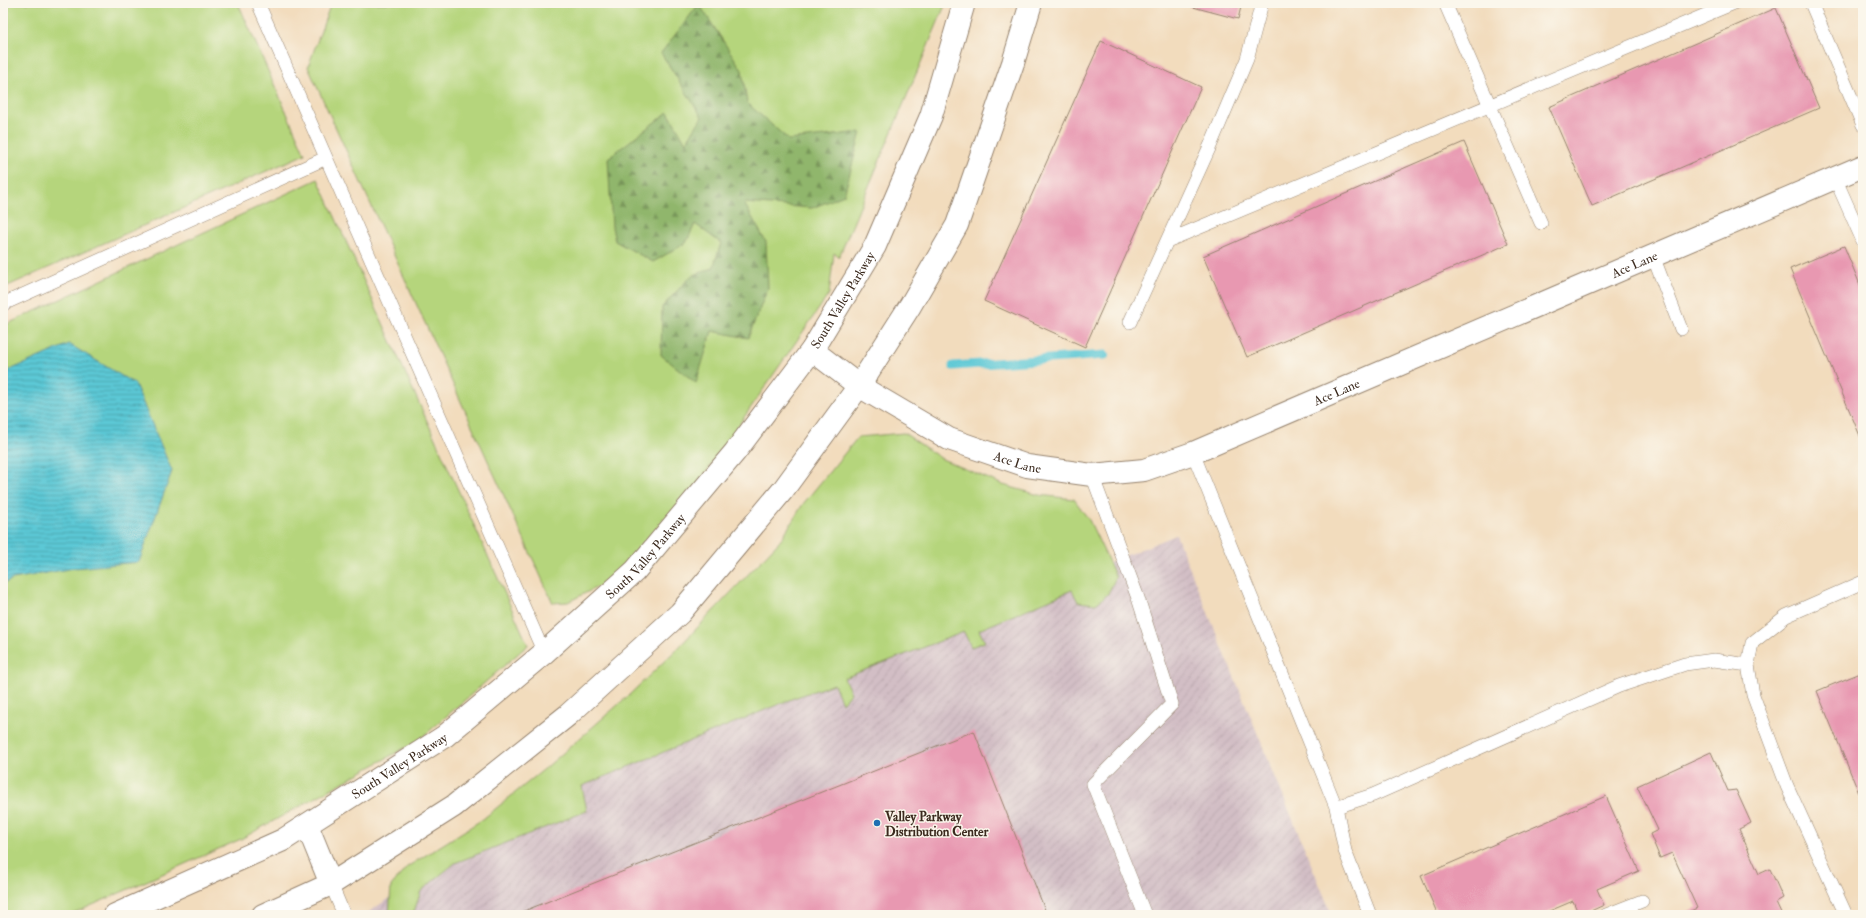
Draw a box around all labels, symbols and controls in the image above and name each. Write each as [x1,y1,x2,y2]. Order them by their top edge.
street label: Ace Lane [1608,248,1661,282]
street label: South Valley Parkway [808,249,880,352]
street label: Ace Lane [1310,375,1363,410]
street label: Ace Lane [991,448,1043,477]
street label: South Valley Parkway [603,510,690,603]
street label: South Valley Parkway [349,730,451,803]
place label: Valley Parkway Distribution Center [884,809,990,840]
marker: Valley Parkway Distribution Center [872,818,882,828]

